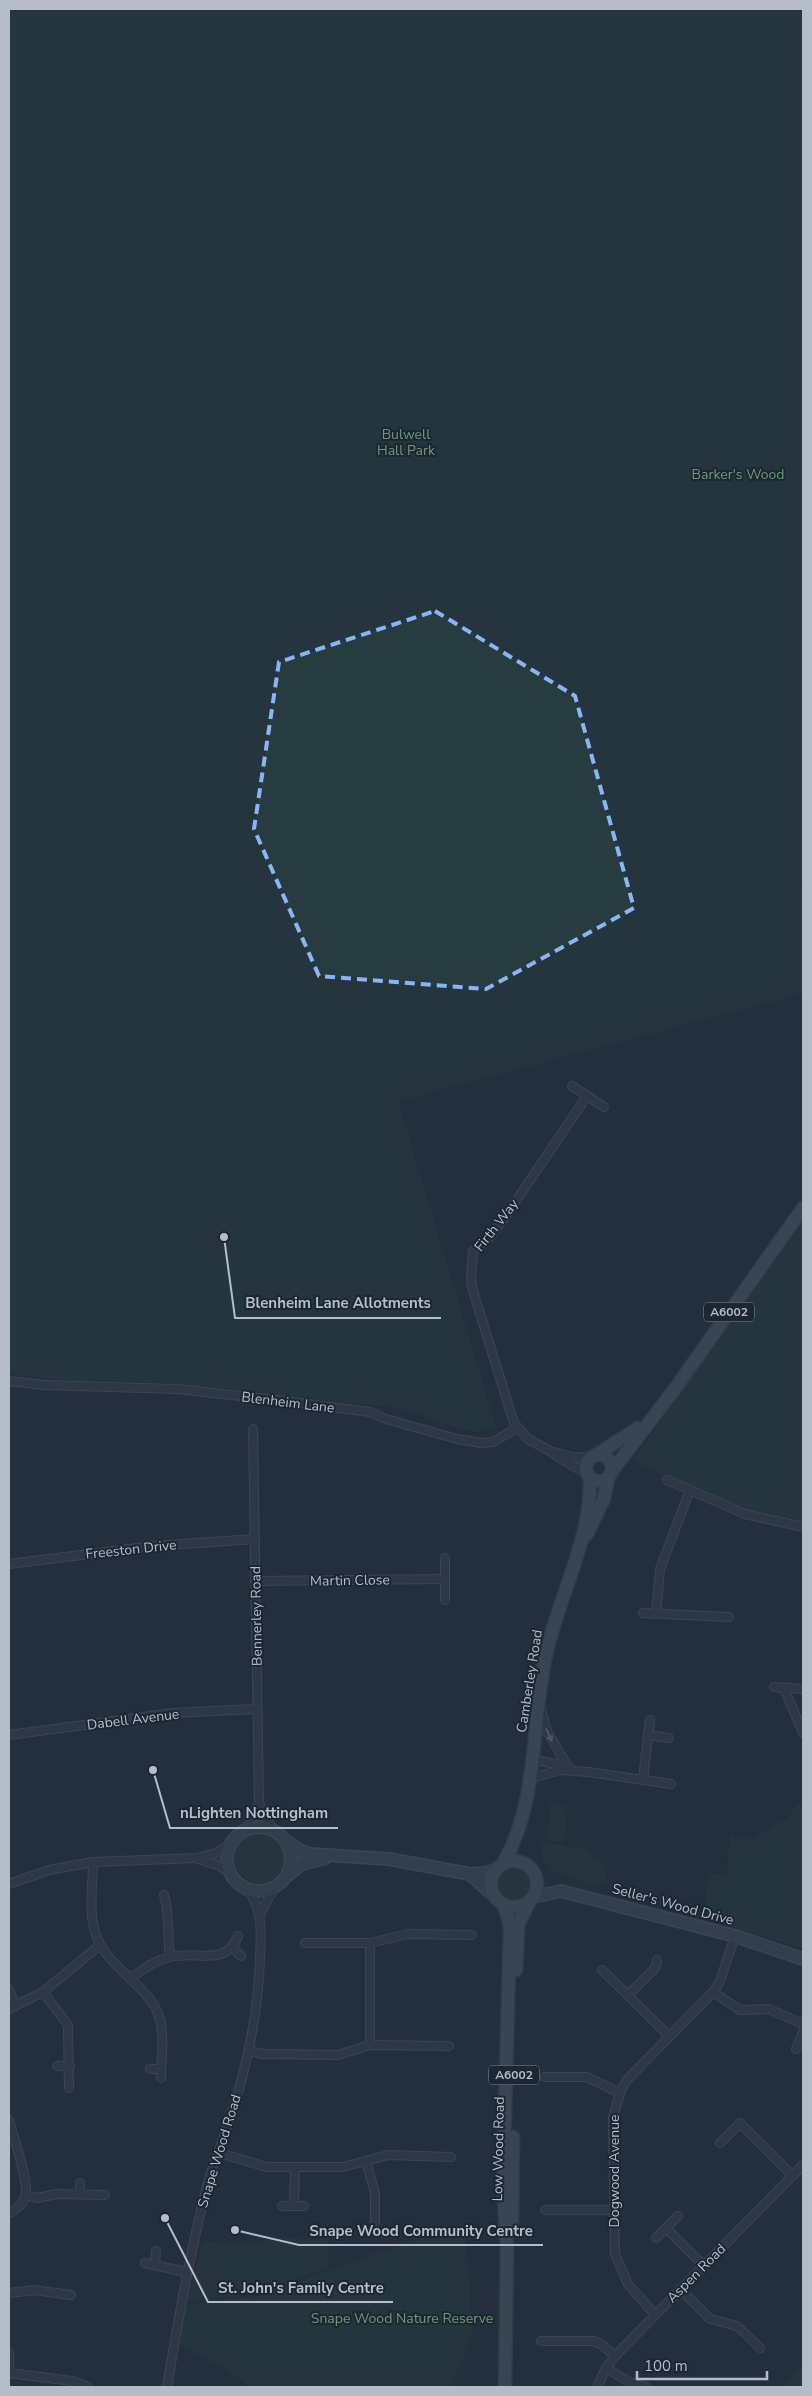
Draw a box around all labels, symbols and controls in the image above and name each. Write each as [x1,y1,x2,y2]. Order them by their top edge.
park label: Bulwell Hall Park [377,425,436,460]
park label: Barker's Wood [692,465,784,484]
street label: Firth Way [470,1194,523,1256]
callout: Blenheim Lane Allotments [235,1288,441,1318]
text: Blenheim Lane Allotments [245,1293,431,1313]
road number: A6002 [704,1302,754,1321]
street label: Blenheim Lane [240,1387,336,1418]
street label: Freeston Drive [85,1535,177,1564]
street label: Bennerley Road [246,1566,267,1666]
street label: Martin Close [310,1570,390,1591]
street label: Camberley Road [512,1628,547,1734]
street label: Dabell Avenue [86,1704,180,1735]
one-way arrow [546,1728,554,1742]
callout: nLighten Nottingham [170,1798,338,1828]
text: nLighten Nottingham [180,1803,328,1823]
street label: Seller's Wood Drive [610,1879,736,1930]
road number: A6002 [489,2066,539,2084]
street label: Snape Wood Road [193,2092,246,2210]
street label: Low Wood Road [488,2096,509,2202]
street label: Dogwood Avenue [605,2114,624,2228]
callout: Snape Wood Community Centre [299,2215,543,2245]
text: Snape Wood Community Centre [309,2221,533,2241]
street label: Aspen Road [663,2240,730,2307]
callout: St. John's Family Centre [208,2272,393,2302]
text: St. John's Family Centre [218,2278,384,2298]
park label: Snape Wood Nature Reserve [311,2309,493,2328]
scale bar [637,2348,767,2380]
text: 100 m [644,2356,688,2376]

